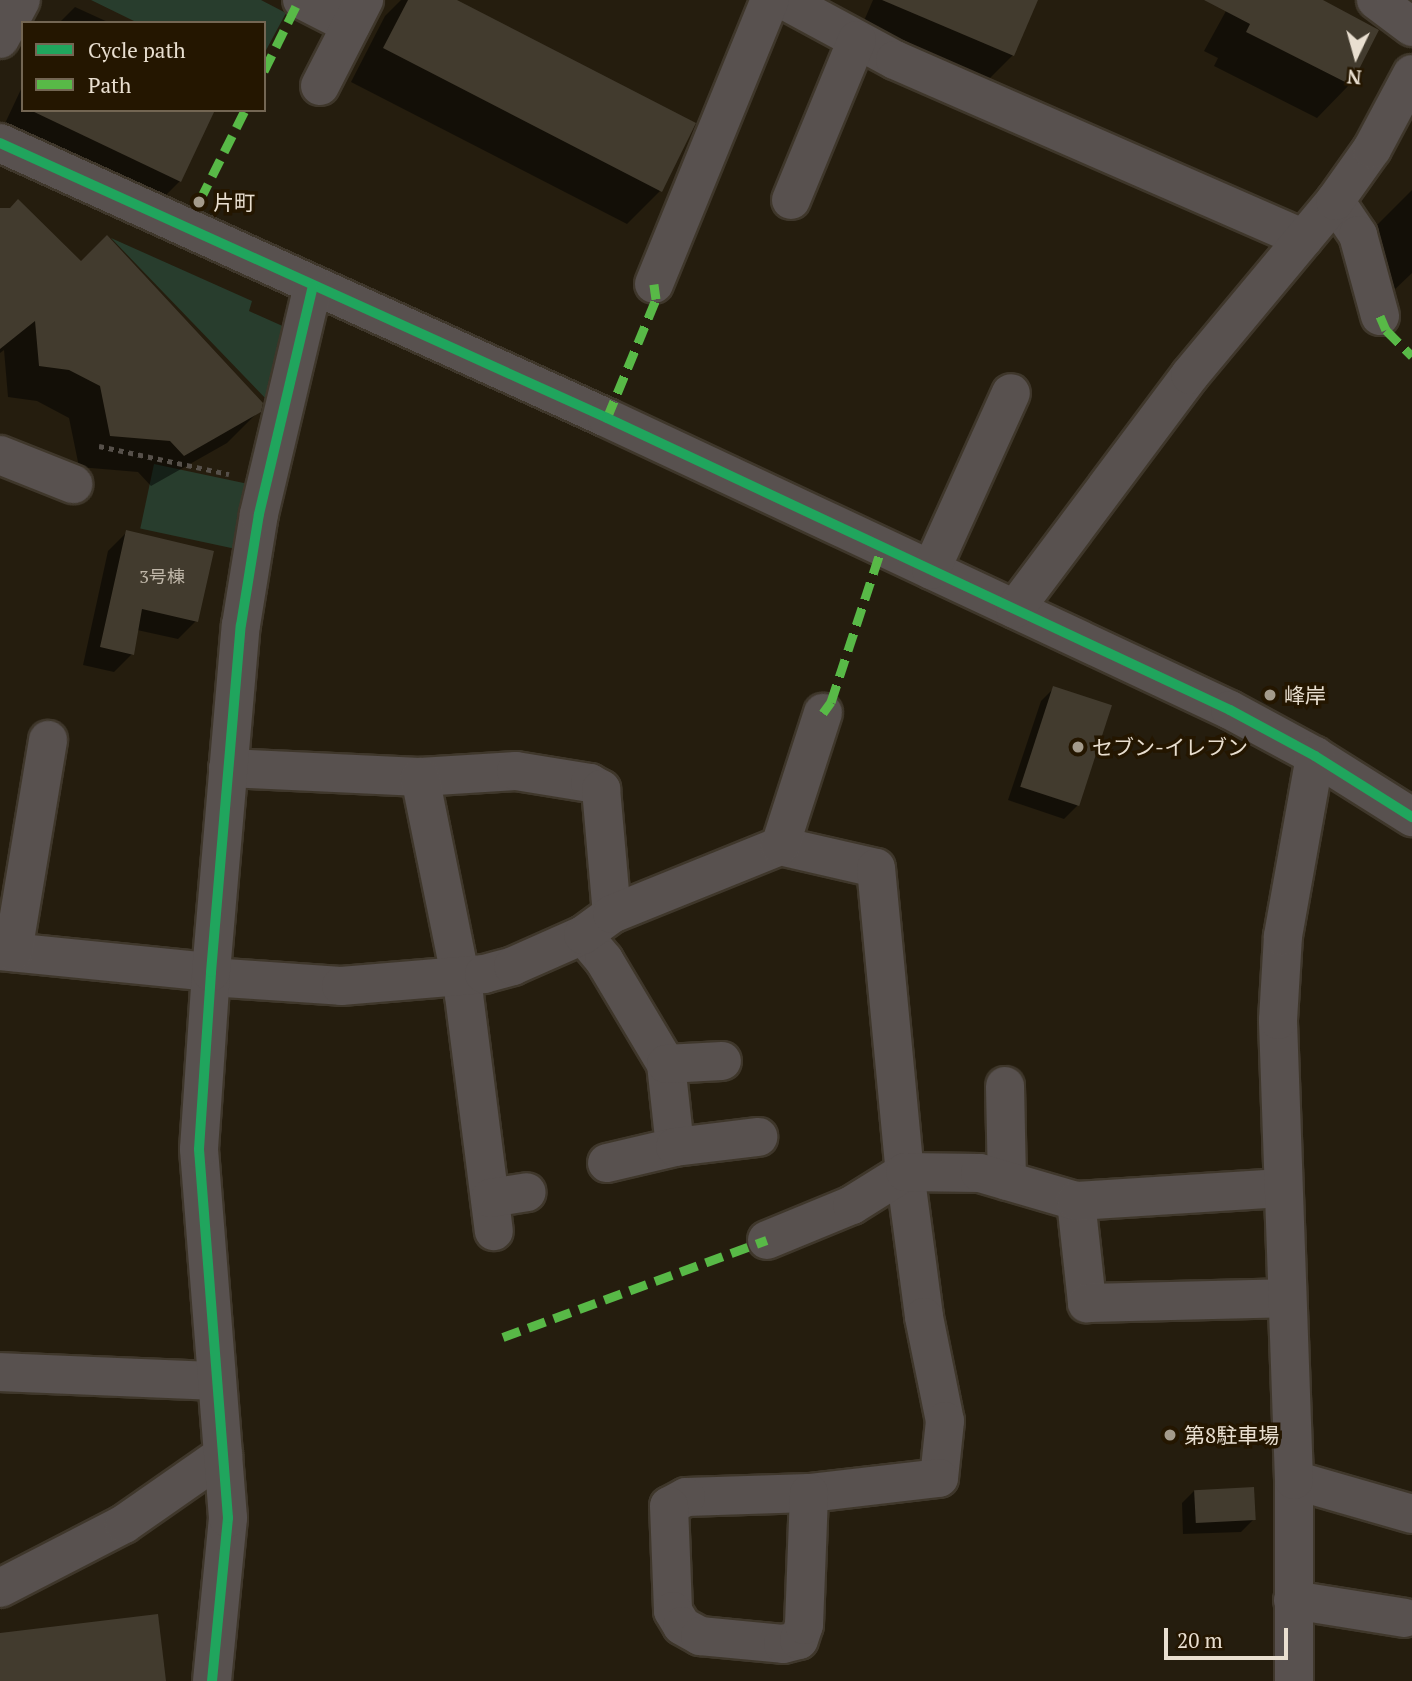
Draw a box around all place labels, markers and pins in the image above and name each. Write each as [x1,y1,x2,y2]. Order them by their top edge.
place label: 片町 [213,189,255,215]
marker: 片町 [191,194,207,210]
place label: 峰岸 [1284,682,1326,708]
marker: 峰岸 [1262,687,1278,703]
place label: セブン-イレブン [1092,734,1248,760]
marker: セブン-イレブン [1070,739,1086,755]
place label: 第8駐車場 [1184,1422,1279,1448]
marker: 第8駐車場 [1162,1427,1178,1443]

